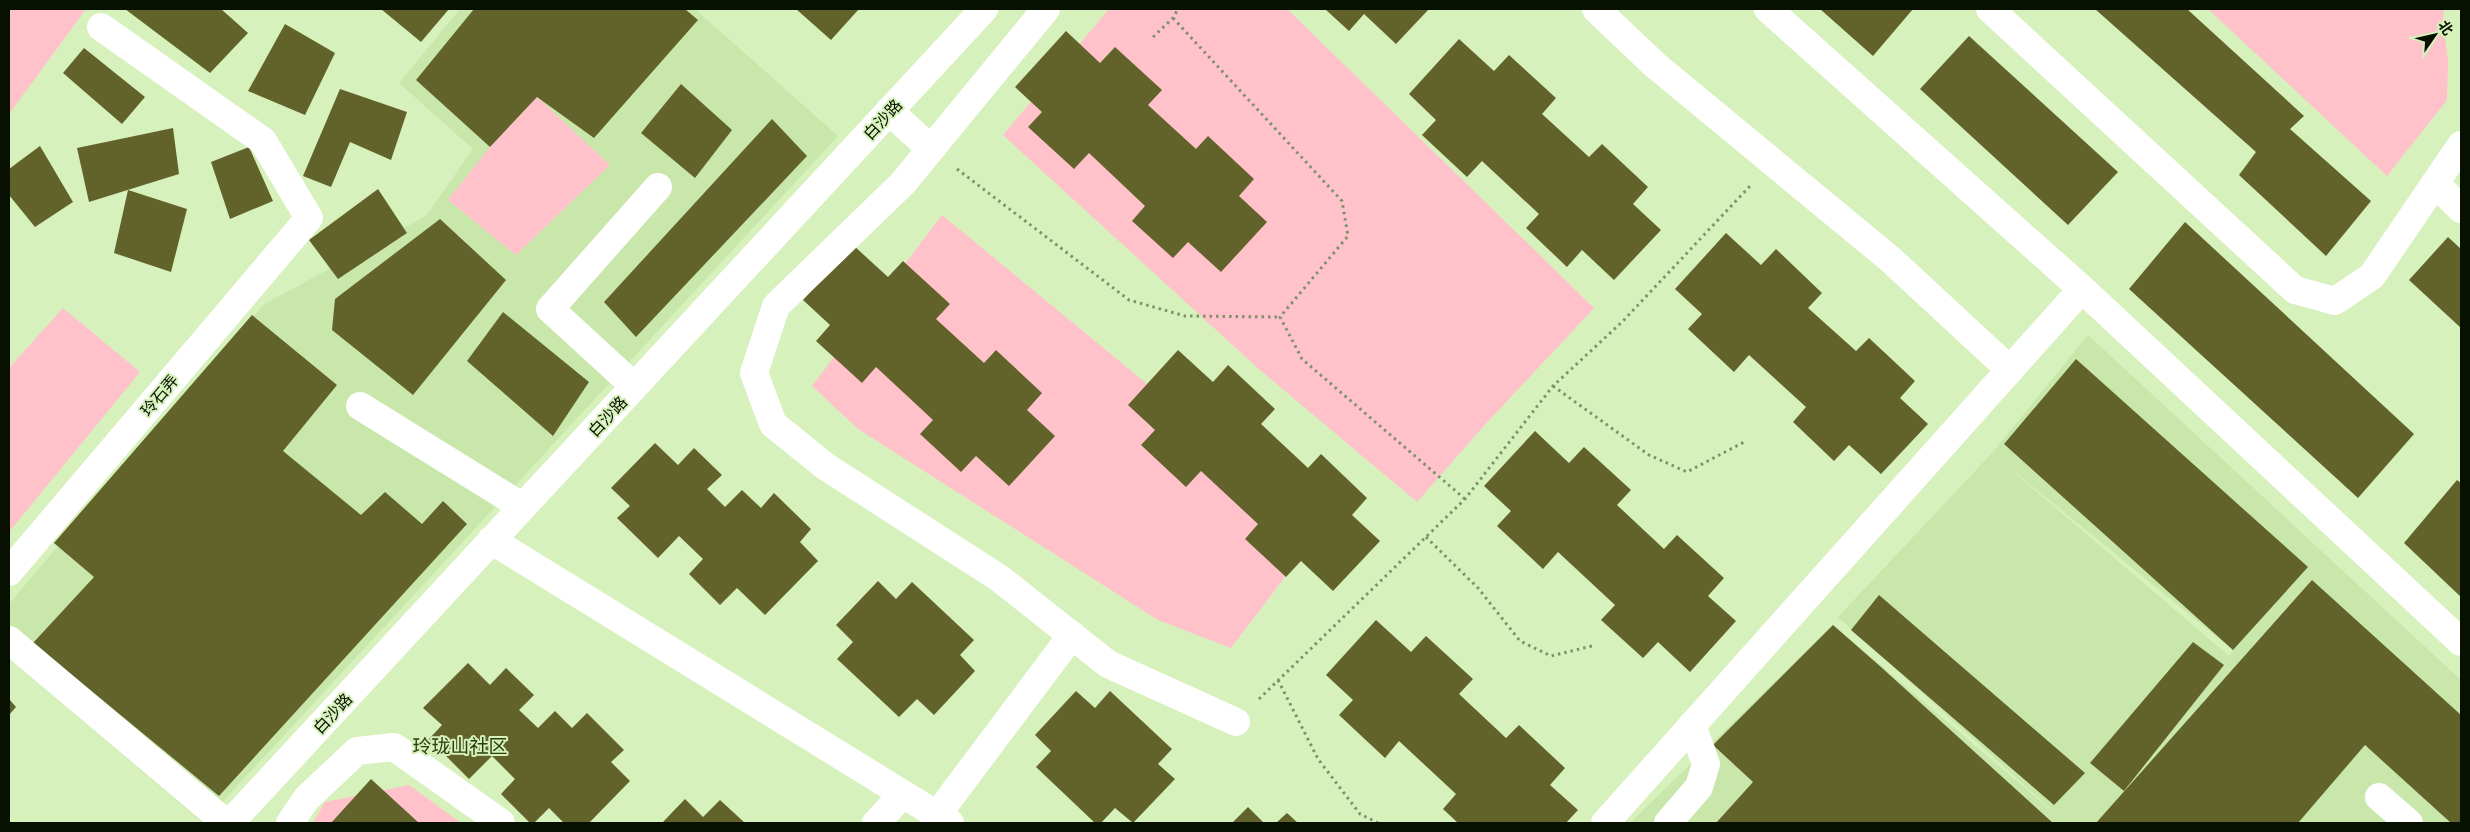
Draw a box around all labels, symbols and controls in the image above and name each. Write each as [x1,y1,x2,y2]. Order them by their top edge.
north arrow [2410,10,2460,60]
text: 北 [2435,17,2457,38]
street label: 白沙路 [859,95,905,143]
street label: 玲石弄 [136,371,182,419]
street label: 白沙路 [584,392,630,440]
street label: 白沙路 [309,689,355,737]
district label: 玲珑山社区 [412,734,508,757]

